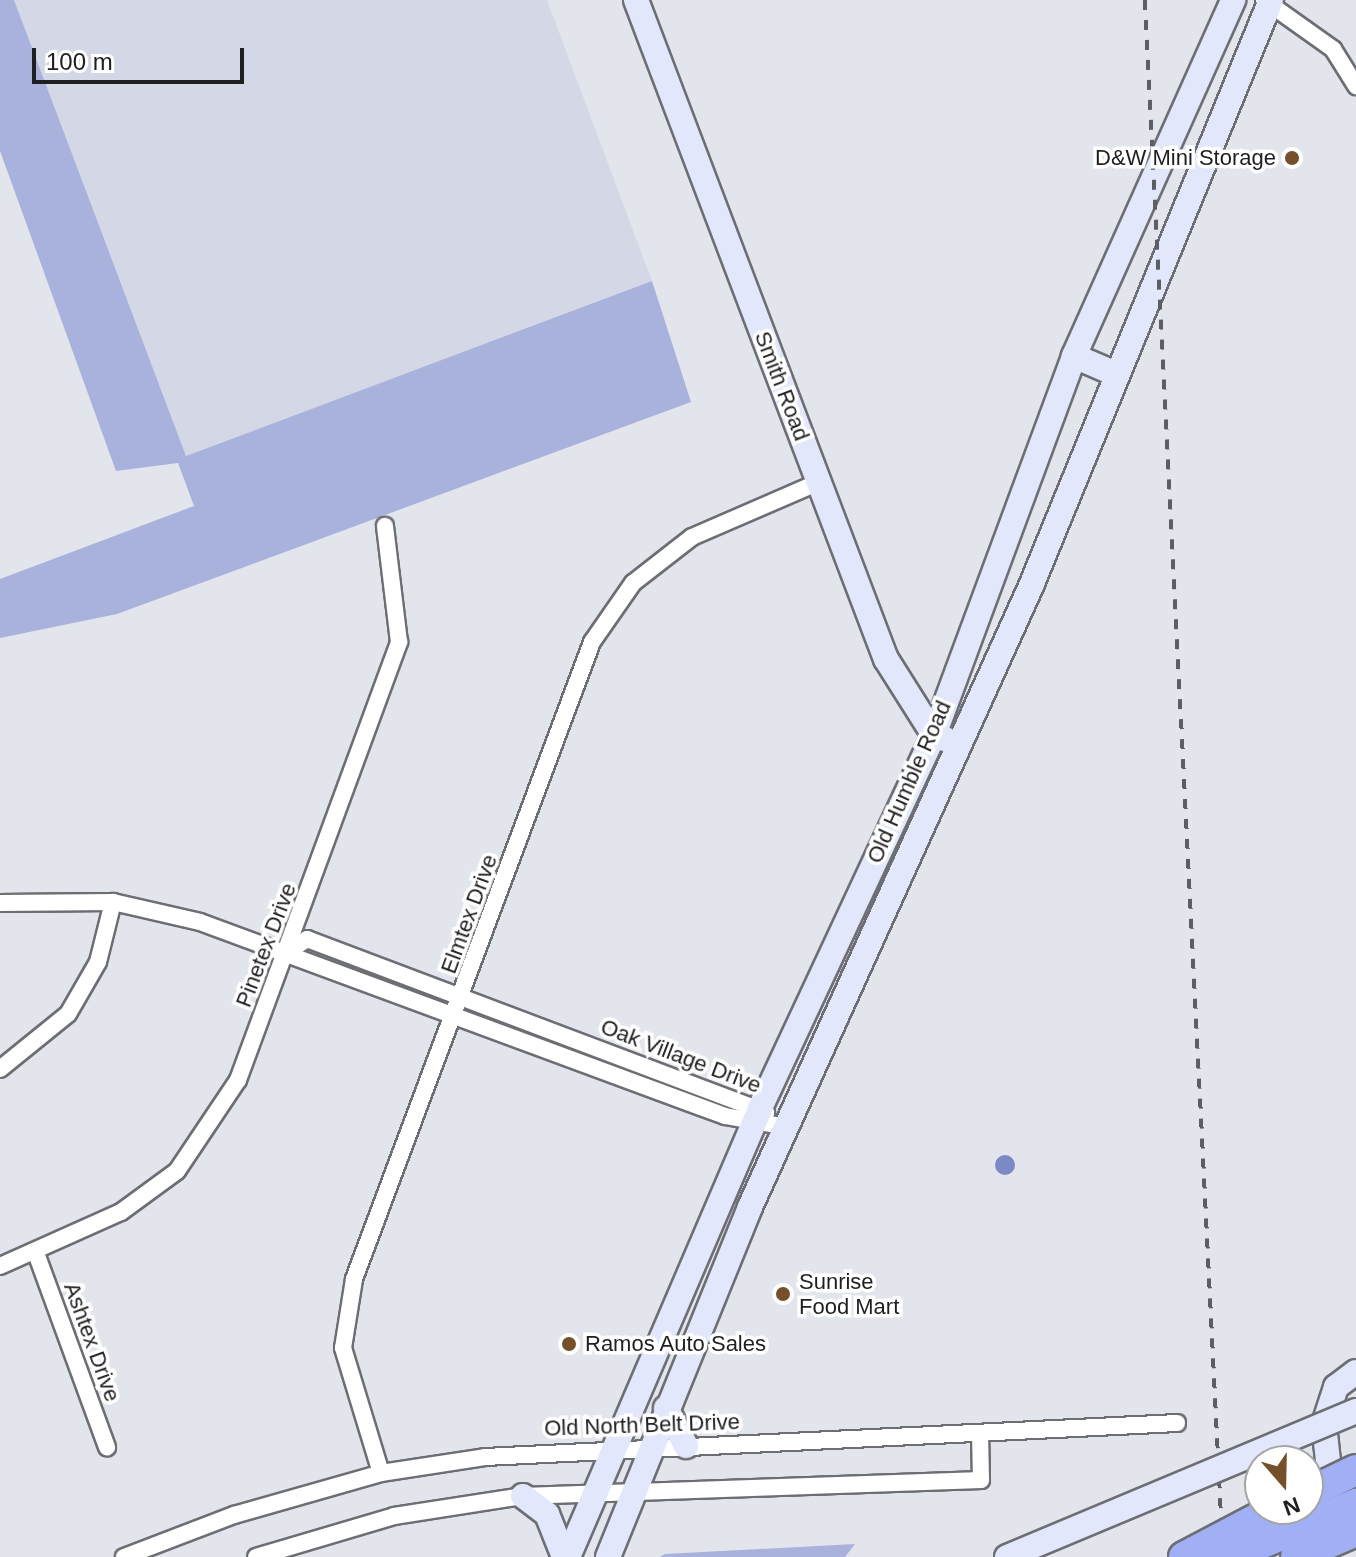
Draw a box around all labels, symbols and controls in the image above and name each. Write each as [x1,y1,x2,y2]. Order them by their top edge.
scale bar [36,32,248,82]
text: 100 m [46,48,113,75]
place label: D&W Mini Storage [1095,145,1276,171]
marker: D&W Mini Storage [1283,149,1301,167]
street label: Smith Road [749,328,815,444]
street label: Old Humble Road [861,697,957,867]
street label: Elmtex Drive [435,851,503,977]
street label: Pinetex Drive [230,879,302,1011]
street label: Oak Village Drive [597,1013,765,1099]
place label: Sunrise Food Mart [799,1268,899,1320]
street label: Ashtex Drive [58,1279,126,1405]
marker: Sunrise Food Mart [774,1285,792,1303]
place label: Ramos Auto Sales [585,1331,767,1357]
marker: Ramos Auto Sales [560,1335,578,1353]
street label: Old North Belt Drive [544,1408,740,1442]
north arrow [1244,1445,1324,1525]
text: N [1280,1492,1303,1521]

